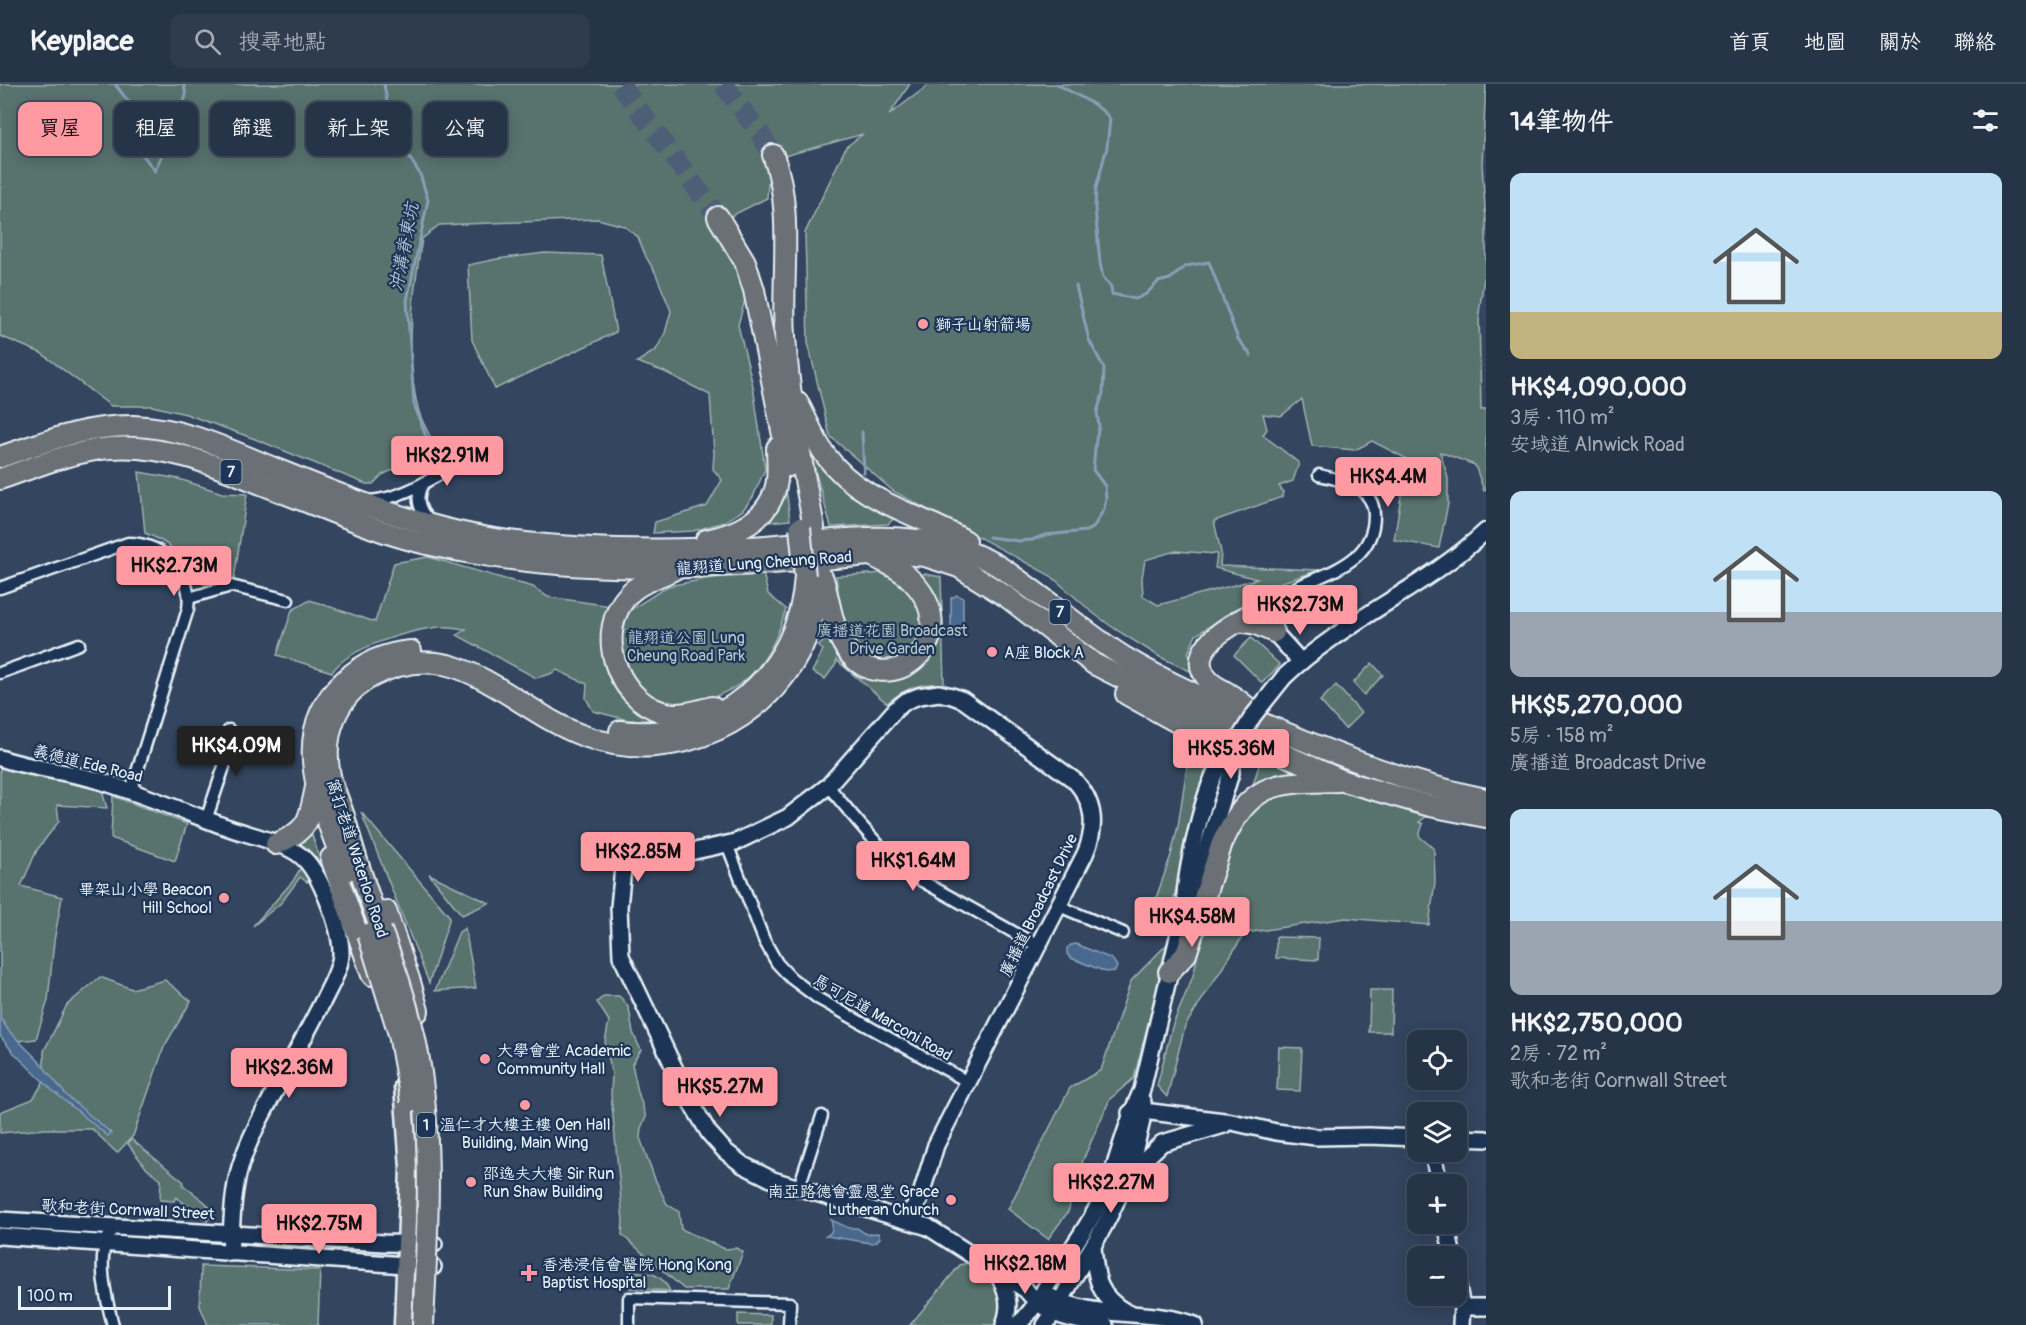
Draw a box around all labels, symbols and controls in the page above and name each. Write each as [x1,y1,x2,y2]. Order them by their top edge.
search box [170,14,590,68]
text: Keyplace [30,24,134,59]
icon: search [191,25,224,58]
text: 搜尋地點 [239,28,327,56]
text: 首頁 [1729,29,1771,56]
text: 地圖 [1804,29,1846,56]
text: 關於 [1879,29,1921,56]
text: 聯絡 [1954,29,1996,56]
chip: 買屋 [18,102,102,156]
chip: 租屋 [114,102,198,156]
chip: 篩選 [210,102,294,156]
chip: 新上架 [306,102,411,156]
chip: 公寓 [423,102,507,156]
icon: filters [1969,104,2002,137]
text: 14筆物件 [1510,106,1613,138]
water label: 沖溝脊東坑 [385,199,425,293]
icon: home [1702,212,1810,320]
place label: 獅子山射箭場 [935,315,1031,335]
marker: 獅子山射箭場 [916,317,930,331]
text: HK$4,090,000 [1510,371,1687,403]
text: 3房 · 110 m² [1510,405,1615,430]
text: 安域道 Alnwick Road [1510,432,1685,457]
pin: HK$2.91M [385,436,509,487]
text: HK$2.91M [405,443,489,468]
pin: HK$4.4M [1333,457,1443,508]
road number: 7 [220,460,242,484]
text: HK$4.4M [1349,464,1427,489]
icon: home [1702,530,1810,638]
pin: HK$2.73M [112,546,236,597]
street label: 龍翔道 Lung Cheung Road [676,547,853,579]
text: HK$2.73M [130,553,218,578]
pin: HK$2.73M [1238,585,1362,636]
text: HK$2.73M [1256,592,1344,617]
road number: 7 [1050,600,1070,624]
park label: 廣播道花園 Broadcast Drive Garden [817,621,968,659]
park label: 龍翔道公園 Lung Cheung Road Park [627,628,746,666]
place label: A座 Block A [1004,643,1084,663]
marker: A座 Block A [985,645,999,659]
text: HK$5,270,000 [1510,689,1683,721]
text: 5房 · 158 m² [1510,723,1614,748]
pin: HK$4.09M [174,726,298,777]
pin: HK$5.36M [1169,729,1293,780]
text: HK$4.09M [191,733,281,758]
text: HK$5.36M [1187,736,1275,761]
street label: 義德道 Ede Road [31,741,145,787]
text: 廣播道 Broadcast Drive [1510,750,1706,775]
street label: 窩打老道 Waterloo Road [322,776,392,940]
street label: 廣播道 Broadcast Drive [996,831,1082,980]
pin: HK$2.85M [576,832,700,883]
text: HK$2.85M [595,839,681,864]
pin: HK$1.64M [851,841,975,892]
text: HK$1.64M [870,848,956,873]
icon: home [1702,848,1810,956]
place label: 畢架山小學 Beacon Hill School [79,880,212,918]
marker: 畢架山小學 Beacon Hill School [217,891,231,905]
pin: HK$4.58M [1130,897,1254,948]
text: HK$4.58M [1149,904,1235,929]
street label: 馬可尼道 Marconi Road [809,970,956,1066]
text: HK$2,750,000 [1510,1007,1683,1039]
map controls [1407,1030,1467,1306]
button: locate [1407,1030,1467,1090]
place label: 大學會堂 Academic Community Hall [497,1041,631,1079]
text: 2房 · 72 m² [1510,1041,1607,1066]
pin: HK$2.36M [227,1048,351,1099]
marker: 大學會堂 Academic Community Hall [478,1052,492,1066]
text: HK$2.36M [245,1055,333,1080]
pin: HK$5.27M [658,1067,782,1118]
text: 歌和老街 Cornwall Street [1510,1068,1727,1093]
text: HK$5.27M [677,1074,763,1099]
marker: 溫仁才大樓主樓 Oen Hall Building, Main Wing [518,1098,532,1112]
button: layers [1407,1102,1467,1162]
road number: 1 [417,1113,435,1137]
place label: 溫仁才大樓主樓 Oen Hall Building, Main Wing [440,1115,610,1153]
pin: HK$2.27M [1049,1163,1173,1214]
place label: 邵逸夫大樓 Sir Run Run Shaw Building [483,1164,614,1202]
text: HK$2.27M [1067,1170,1155,1195]
button: + [1407,1174,1467,1234]
marker: 邵逸夫大樓 Sir Run Run Shaw Building [464,1175,478,1189]
place label: 南亞路德會靈恩堂 Grace Lutheran Church [768,1182,939,1220]
marker: 南亞路德會靈恩堂 Grace Lutheran Church [944,1193,958,1207]
street label: 歌和老街 Cornwall Street [41,1195,216,1225]
pin: HK$2.75M [257,1204,381,1255]
text: HK$2.75M [276,1211,362,1236]
pin: HK$2.18M [963,1244,1087,1295]
button: − [1407,1246,1467,1306]
text: HK$2.18M [983,1251,1067,1276]
place label: 香港浸信會醫院 Hong Kong Baptist Hospital [542,1255,732,1293]
marker: 香港浸信會醫院 Hong Kong Baptist Hospital [520,1264,538,1282]
scale bar [18,1283,171,1310]
text: 100 m [27,1286,73,1306]

